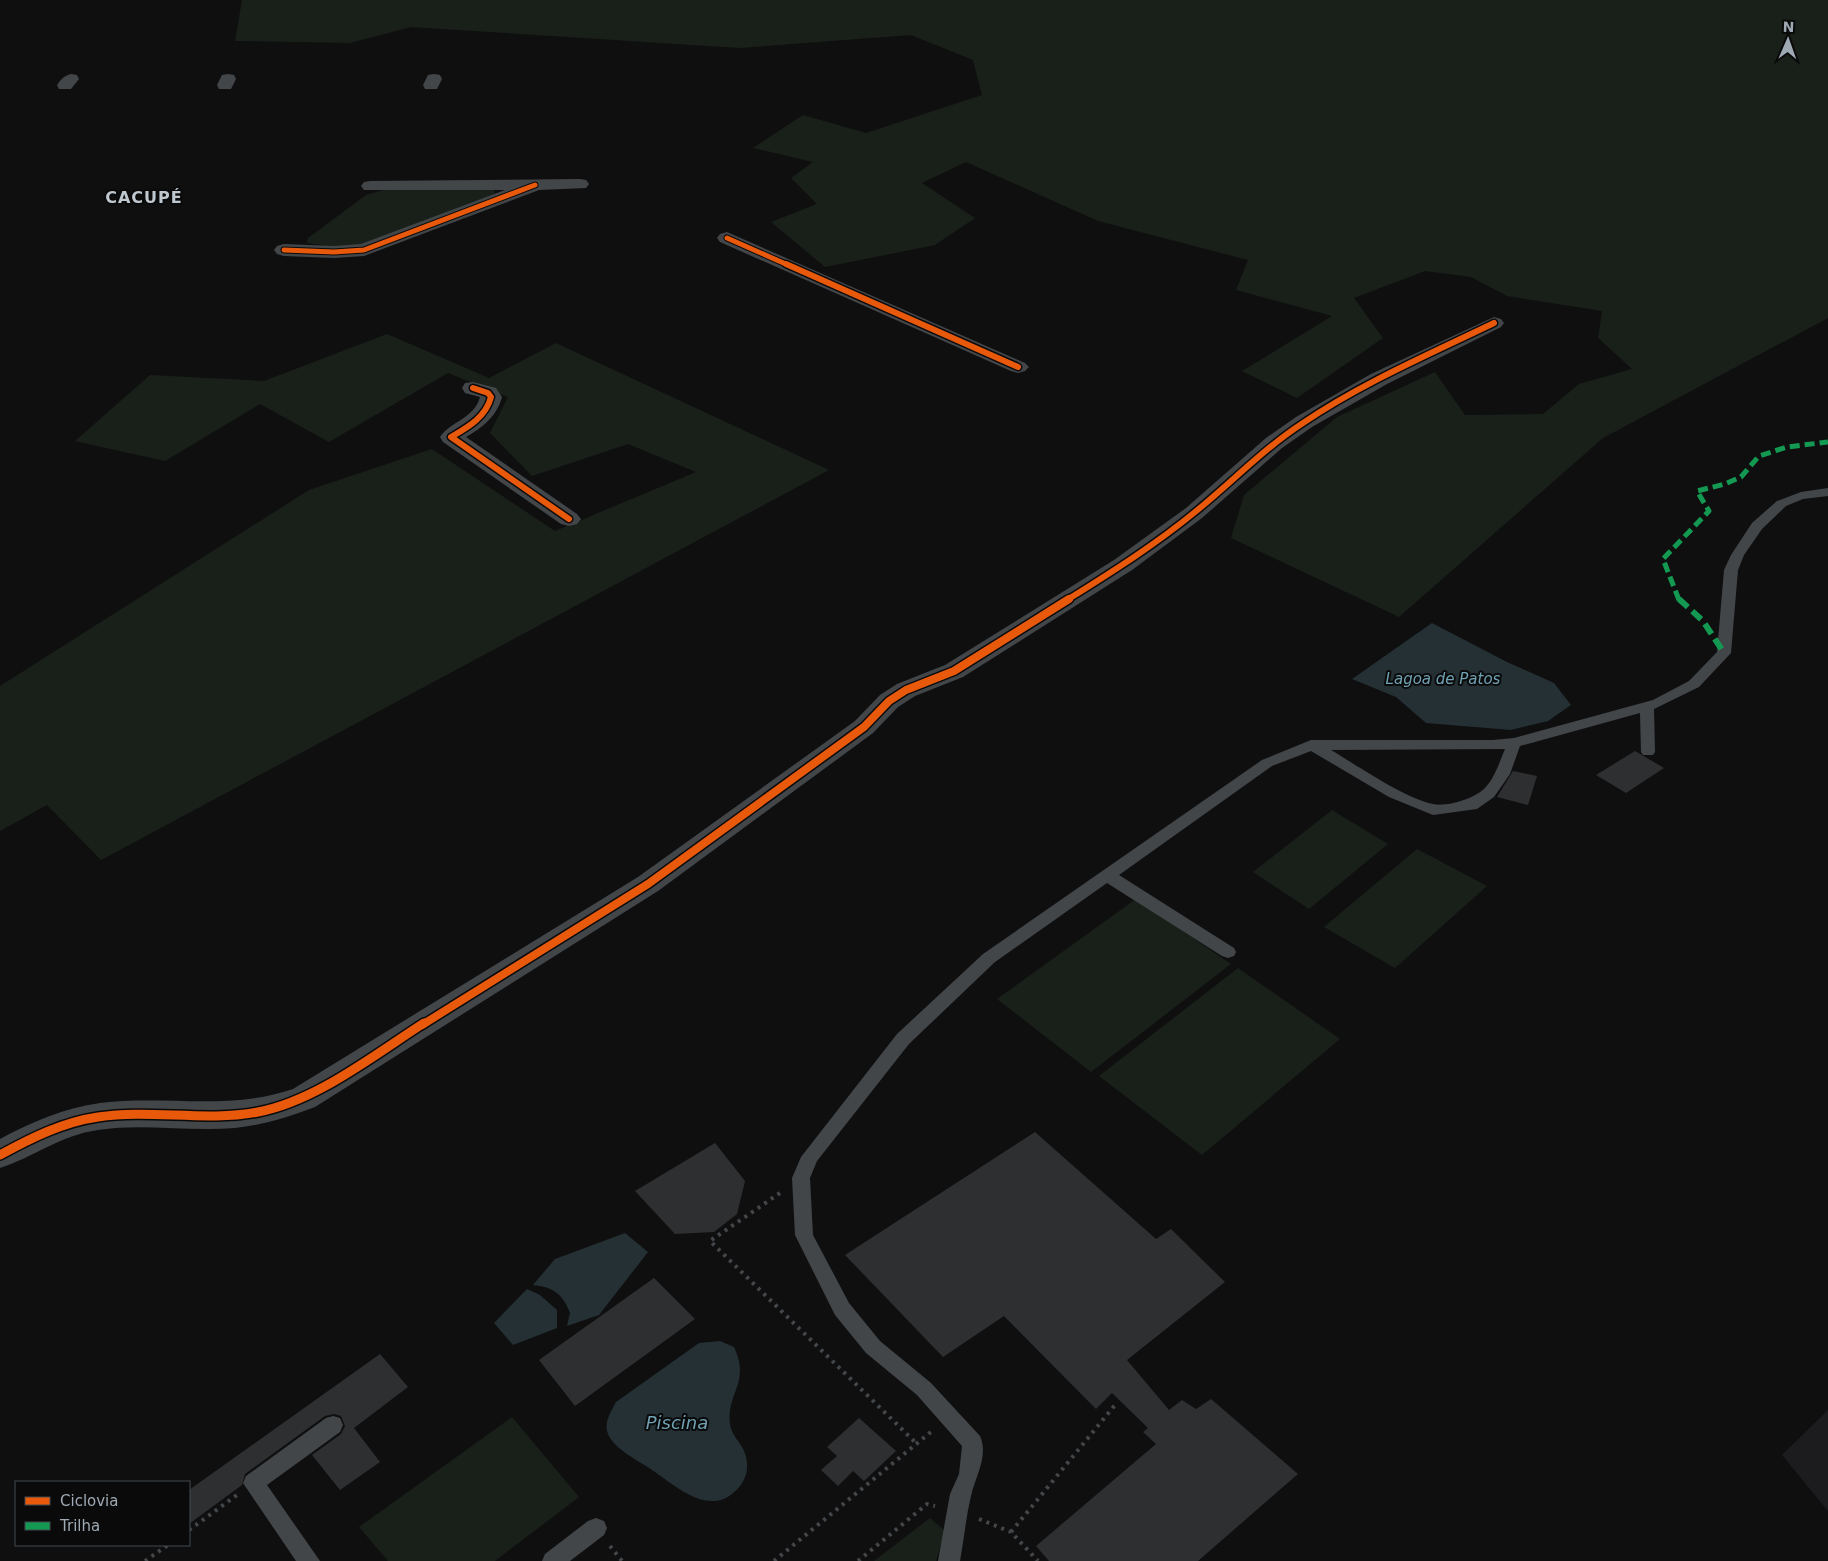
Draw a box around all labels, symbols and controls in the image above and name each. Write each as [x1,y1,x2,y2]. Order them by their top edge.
north arrow [1763,15,1813,65]
text: N [1782,19,1795,35]
district label: CACUPÉ [105,188,183,207]
water label: Lagoa de Patos [1386,670,1501,688]
water label: Piscina [646,1412,708,1433]
legend [15,1481,190,1546]
text: Ciclovia [60,1492,118,1510]
text: Trilha [59,1517,100,1535]

